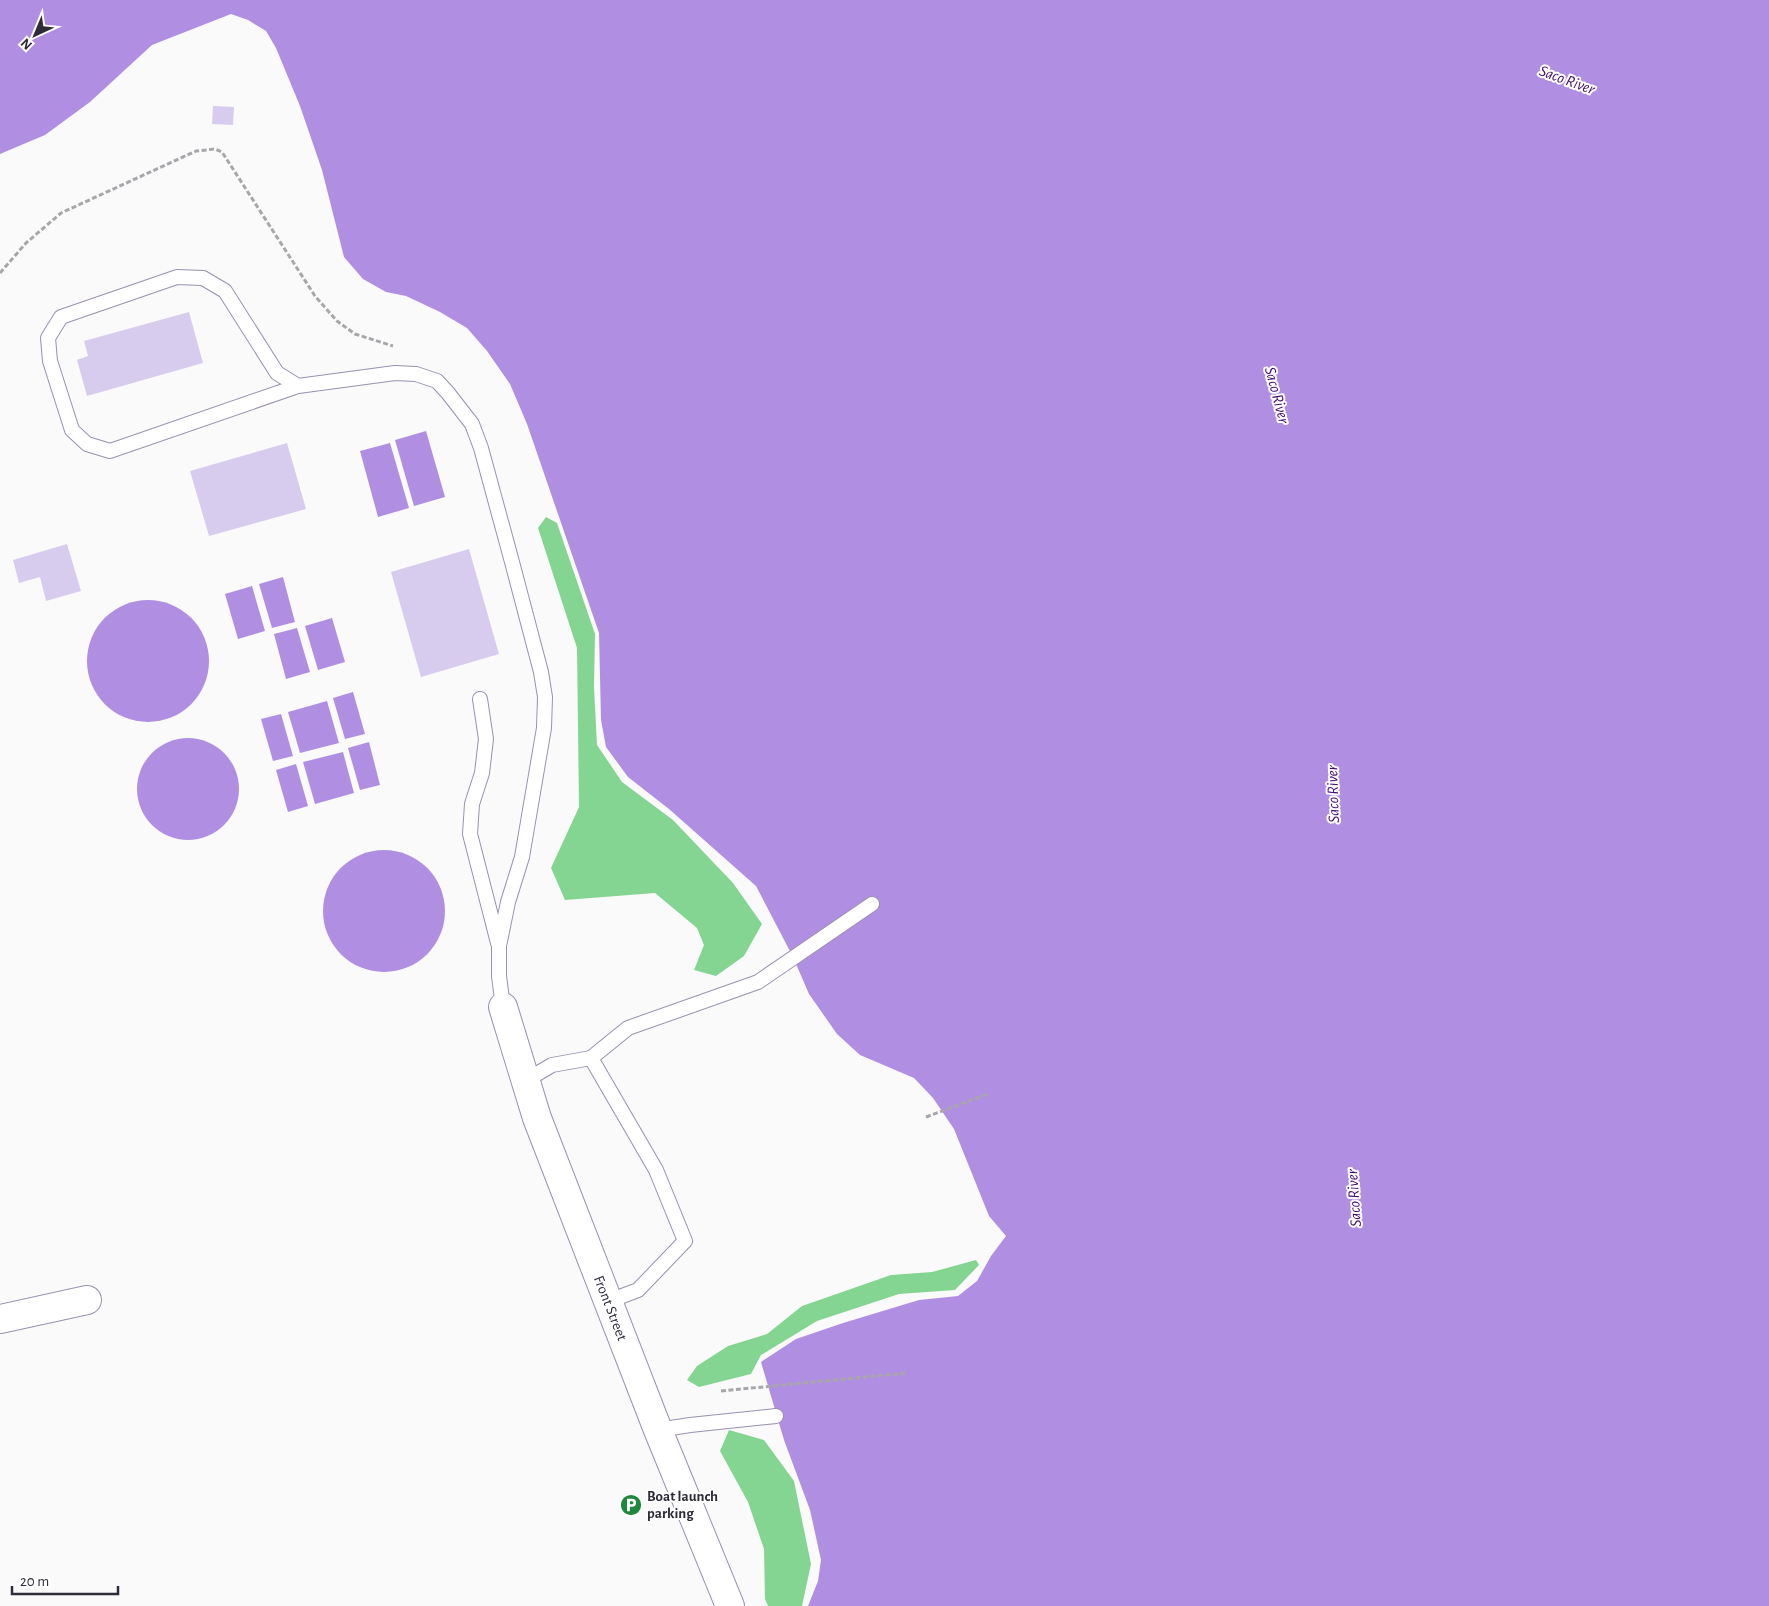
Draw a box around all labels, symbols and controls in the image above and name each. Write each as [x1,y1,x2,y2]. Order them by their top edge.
north arrow [10,10,60,60]
text: N [18,35,35,52]
water label: Saco River [1537,63,1598,98]
water label: Saco River [1262,365,1292,426]
water label: Saco River [1324,764,1342,823]
water label: Saco River [1344,1168,1364,1227]
street label: Front Street [591,1273,630,1343]
place label: Boat launch parking [647,1489,718,1521]
parking icon: Boat launch parking [619,1493,643,1517]
scale bar [12,1564,119,1596]
text: 20 m [20,1574,49,1589]

